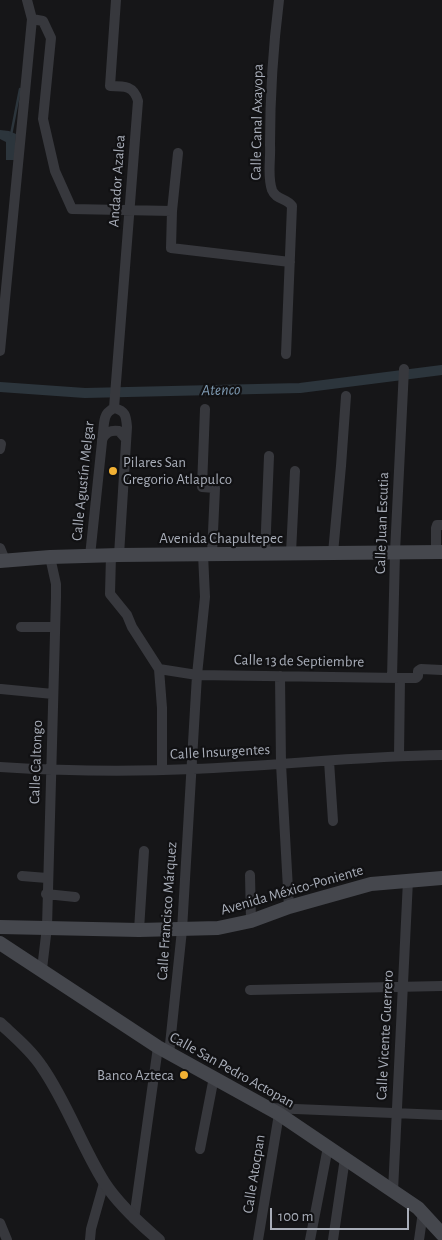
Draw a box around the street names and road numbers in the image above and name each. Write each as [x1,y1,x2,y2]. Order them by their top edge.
street label: Calle Canal Axayopa [247,63,267,181]
street label: Andador Azalea [105,134,129,228]
street label: Calle Agustín Melgar [68,420,98,542]
street label: Calle Juan Escutia [371,472,393,574]
street label: Avenida Chapultepec [159,529,283,547]
street label: Calle 13 de Septiembre [234,651,364,671]
street label: Calle Caltongo [26,720,46,804]
street label: Calle Insurgentes [170,740,270,764]
street label: Calle Francisco Márquez [153,841,181,981]
street label: Avenida México-Poniente [218,861,366,919]
street label: Calle Vicente Guerrero [373,970,397,1100]
street label: Calle San Pedro Actopan [166,1028,298,1112]
street label: Calle Atocpan [239,1133,269,1215]

